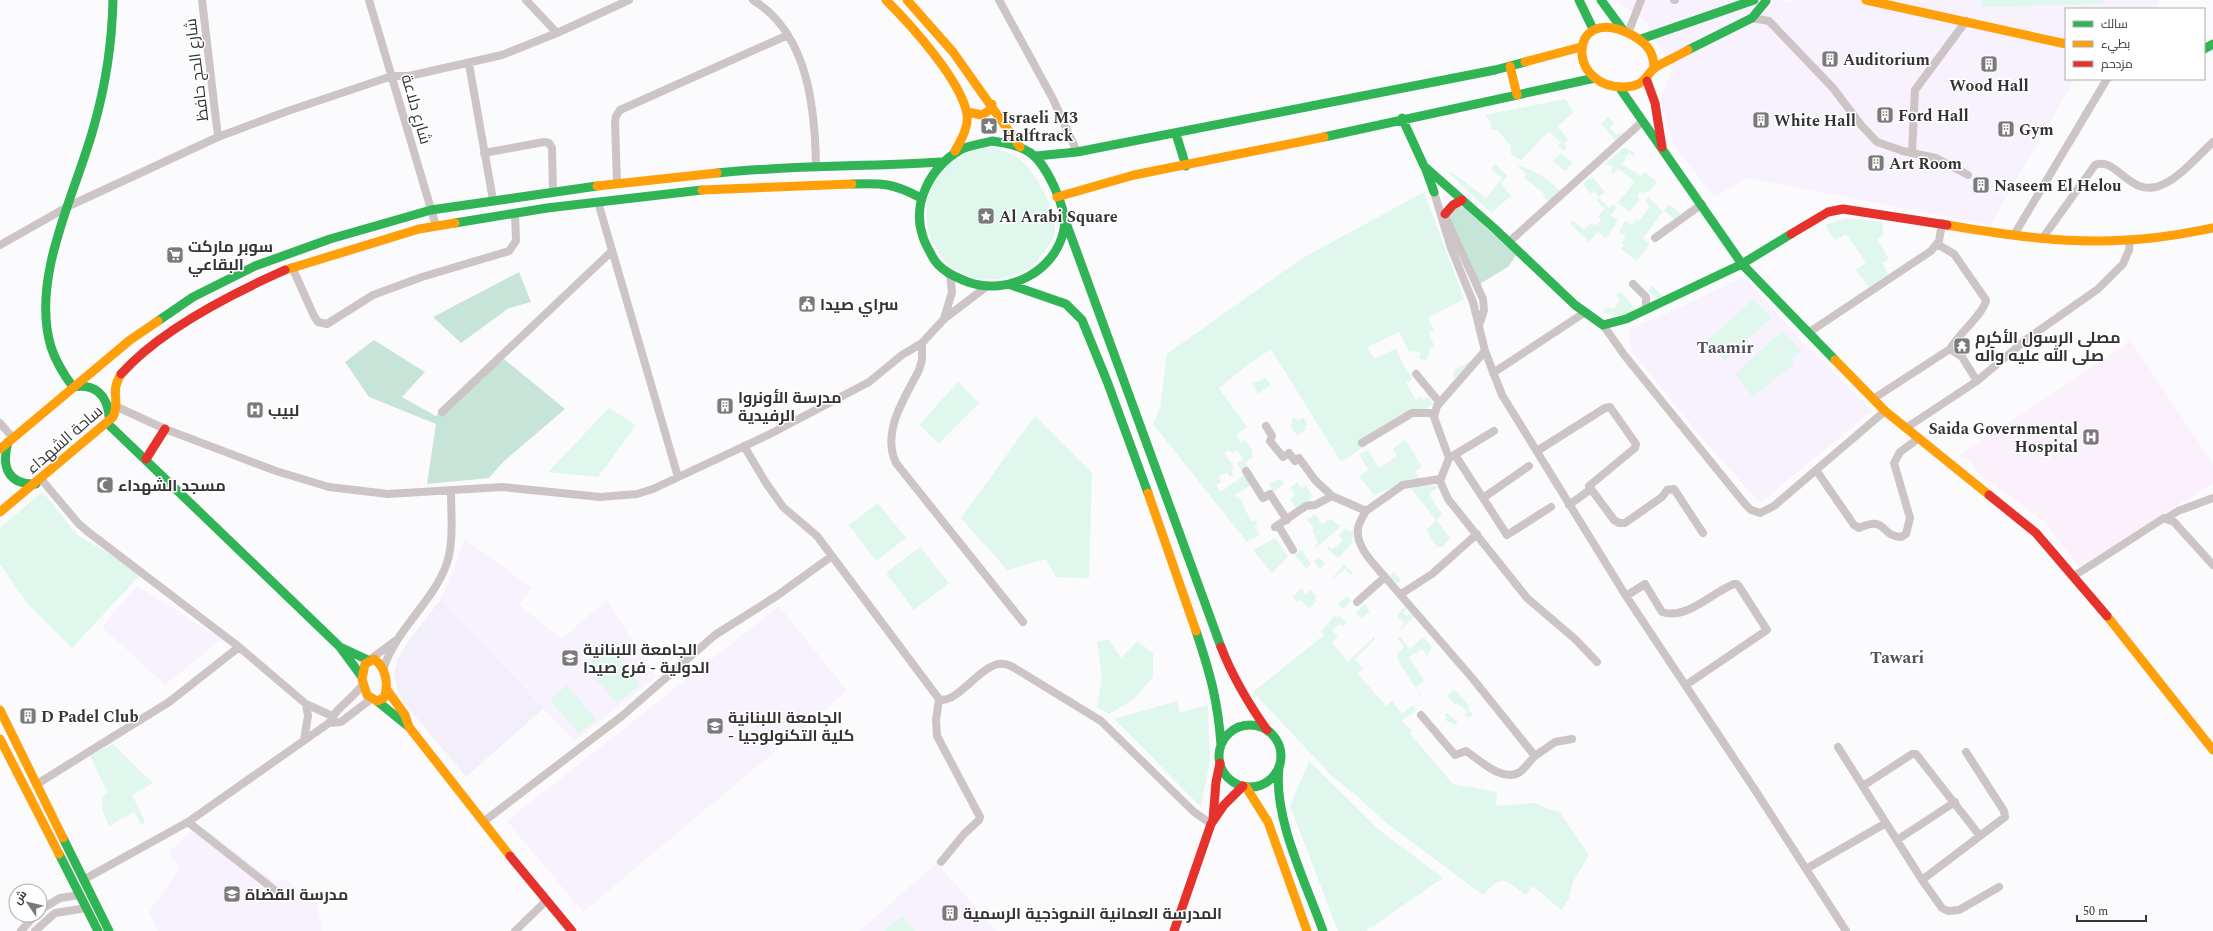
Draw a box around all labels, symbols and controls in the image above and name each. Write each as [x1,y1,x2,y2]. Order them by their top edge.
legend [2065,8,2205,80]
text: سالك [2101,15,2128,34]
street label: شارع الحج حافظ [179,17,215,123]
text: بطيء [2101,35,2130,54]
place label: Auditorium [1843,48,1930,72]
building icon: Auditorium [1820,49,1840,69]
building icon: Wood Hall [1979,54,1999,74]
text: مزدحم [2101,55,2133,74]
street label: شارع دلاعة [395,71,437,147]
place label: Wood Hall [1949,74,2029,98]
place label: Ford Hall [1898,104,1969,128]
building icon: Ford Hall [1875,105,1895,125]
place label: Israeli M3 Halftrack [1002,106,1078,148]
place label: White Hall [1774,109,1856,133]
building icon: White Hall [1751,110,1771,130]
place icon: Israeli M3 Halftrack [979,116,999,136]
place label: Gym [2019,118,2054,142]
building icon: Gym [1996,119,2016,139]
place label: Art Room [1889,152,1963,176]
building icon: Art Room [1866,153,1886,173]
place label: Naseem El Helou [1994,174,2122,198]
building icon: Naseem El Helou [1971,175,1991,195]
place label: Al Arabi Square [999,205,1118,229]
place icon: Al Arabi Square [976,206,996,226]
place label: سوبر ماركت البقاعي [188,235,273,277]
supermarket icon: سوبر ماركت البقاعي [165,245,185,265]
place label: سراي صيدا [820,293,898,317]
public building icon: سراي صيدا [797,294,817,314]
place label: مصلى الرسول الأكرم صلى الله عليه وآله [1975,326,2121,368]
district label: Taamir [1696,335,1754,361]
temple icon: مصلى الرسول الأكرم صلى الله عليه وآله [1952,336,1972,356]
place label: مدرسة الأونروا الرفيدية [738,386,842,428]
building icon: مدرسة الأونروا الرفيدية [715,396,735,416]
place label: لبيب [268,399,299,423]
street label: ساحة الشهداء [21,400,108,480]
hospital icon: لبيب [245,400,265,420]
place label: Saida Governmental Hospital [1928,417,2078,459]
hospital icon: Saida Governmental Hospital [2081,427,2101,447]
place label: مسجد الشهداء [118,474,226,498]
mosque icon: مسجد الشهداء [95,475,115,495]
place label: الجامعة اللبنانية الدولية - فرع صيدا [583,638,710,680]
district label: Tawari [1870,645,1924,671]
school or university icon: الجامعة اللبنانية الدولية - فرع صيدا [560,648,580,668]
place label: D Padel Club [41,705,139,729]
building icon: D Padel Club [18,706,38,726]
place label: الجامعة اللبنانية - كلية التكنولوجيا [728,706,854,748]
school or university icon: الجامعة اللبنانية - كلية التكنولوجيا [705,716,725,736]
north arrow [8,883,48,923]
place label: مدرسة القضاة [245,883,348,907]
school or university icon: مدرسة القضاة [222,884,242,904]
text: ش [9,887,31,908]
scale bar [2077,897,2146,923]
place label: المدرسة العمانية النموذجية الرسمية [963,902,1222,926]
text: 50 m [2083,902,2108,921]
building icon: المدرسة العمانية النموذجية الرسمية [940,903,960,923]

